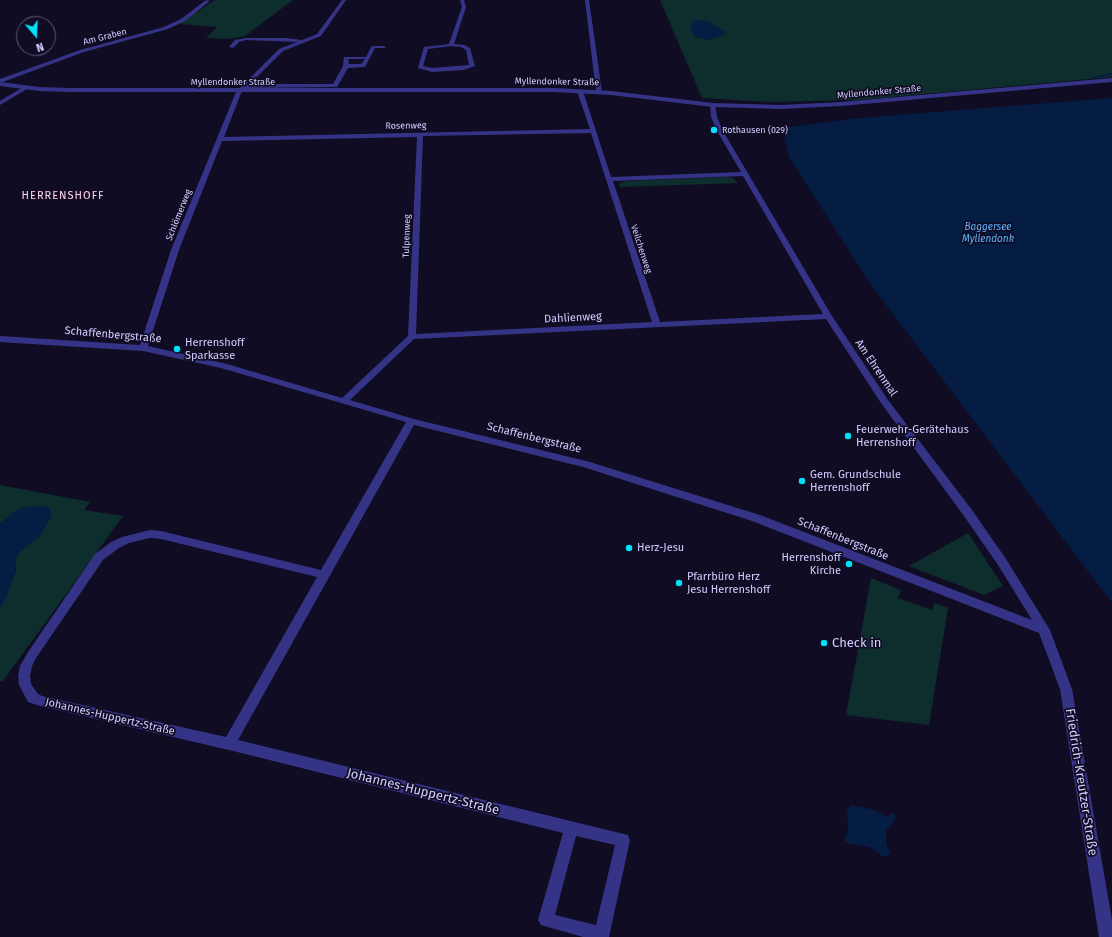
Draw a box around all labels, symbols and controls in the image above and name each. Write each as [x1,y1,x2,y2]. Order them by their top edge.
north arrow [16,16,56,56]
street label: Am Graben [82,26,128,48]
text: N [34,40,45,54]
street label: Myllendonker Straße [515,76,599,88]
street label: Myllendonker Straße [191,77,275,87]
street label: Myllendonker Straße [836,83,922,101]
street label: Rosenweg [385,120,427,132]
marker: Rothausen (029) [709,125,719,135]
place label: Rothausen (029) [722,125,788,135]
street label: Schlömerweg [164,188,194,242]
district label: HERRENSHOFF [22,189,104,203]
street label: Tulpenweg [401,214,413,258]
water label: Baggersee Myllendonk [962,221,1014,244]
street label: Veilchenweg [628,223,654,275]
street label: Dahlienweg [544,310,602,326]
street label: Schaffenbergstraße [64,324,162,346]
place label: Herrenshoff Sparkasse [185,336,244,362]
street label: Am Ehrenmal [852,337,900,399]
marker: Herrenshoff Sparkasse [172,344,182,354]
street label: Schaffenbergstraße [485,420,583,456]
place label: Feuerwehr-Gerätehaus Herrenshoff [856,423,969,449]
marker: Feuerwehr-Gerätehaus Herrenshoff [843,431,853,441]
place label: Gem. Grundschule Herrenshoff [810,468,901,494]
marker: Gem. Grundschule Herrenshoff [797,476,807,486]
street label: Schaffenbergstraße [796,515,890,563]
place label: Herz-Jesu [637,541,684,555]
marker: Herz-Jesu [624,543,634,553]
place label: Herrenshoff Kirche [782,551,841,577]
marker: Herrenshoff Kirche [844,559,854,569]
place label: Pfarrbüro Herz Jesu Herrenshoff [687,570,770,596]
marker: Pfarrbüro Herz Jesu Herrenshoff [674,578,684,588]
place label: Check in [832,635,881,651]
marker: Check in [819,638,829,648]
street label: Johannes-Huppertz-Straße [44,696,176,738]
street label: Friedrich-Kreutzer-Straße [1062,707,1100,857]
street label: Johannes-Huppertz-Straße [345,765,501,819]

